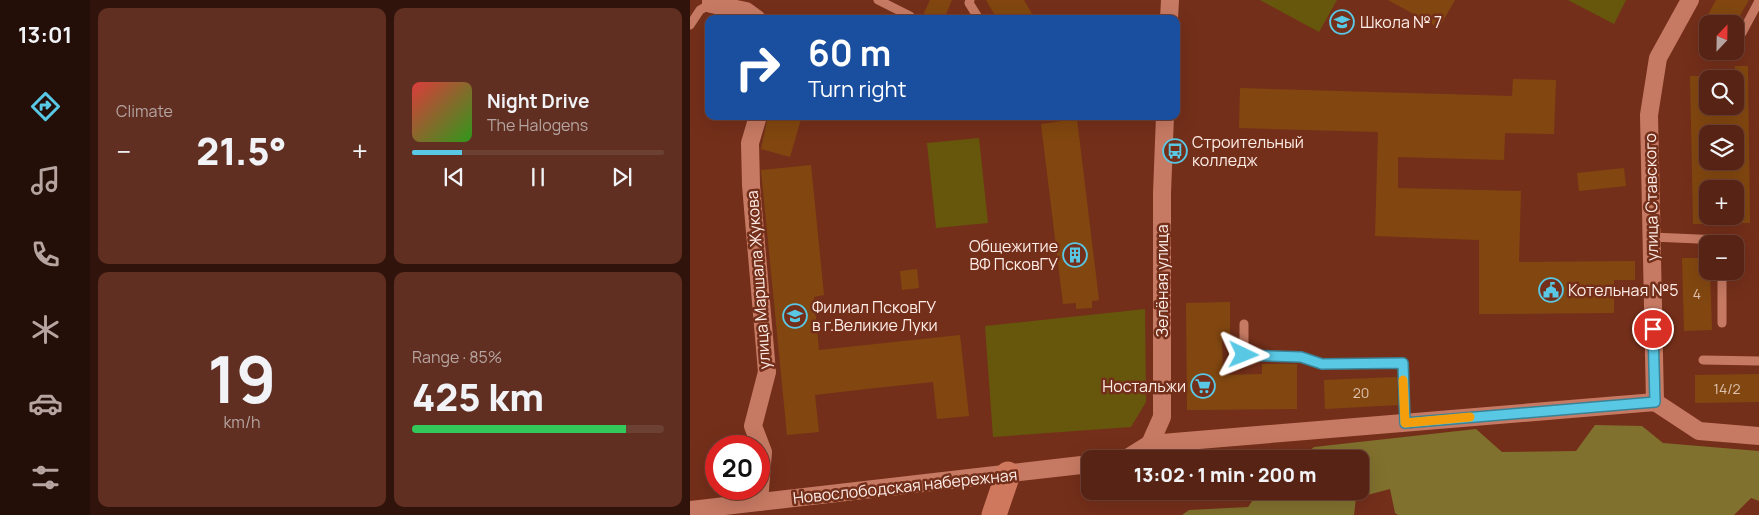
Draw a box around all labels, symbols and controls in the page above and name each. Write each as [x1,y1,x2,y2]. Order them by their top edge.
school or university icon: Школа № 7 [1329,9,1355,35]
place label: Школа № 7 [1360,11,1442,33]
north arrow [1699,15,1744,60]
map controls [1699,15,1744,280]
text: 13:01 [18,20,72,50]
text: 60 m [808,29,891,77]
icon: right [725,35,790,100]
button: search [1699,70,1744,115]
text: Turn right [808,74,906,104]
text: Night Drive [487,88,589,114]
icon: directions [28,89,63,124]
text: Climate [116,100,173,122]
text: The Halogens [487,114,588,136]
text: 21.5° [196,124,287,176]
button: layers [1699,125,1744,170]
place label: Строительный колледж [1192,131,1304,171]
text: − [116,132,131,170]
text: + [352,132,368,170]
street label: улица Ставского [1639,133,1663,261]
bus stop icon: Строительный колледж [1162,138,1188,164]
icon: music [28,163,63,198]
icon: previous [440,163,468,191]
icon: pause [524,163,552,191]
icon: next [608,163,636,191]
button: + [1699,180,1744,225]
street label: улица Маршала Жукова [741,190,775,370]
street label: Зелёная улица [1151,224,1173,338]
place label: Общежитие ВФ ПсковГУ [969,235,1058,275]
button: − [1699,235,1744,280]
icon: phone [28,237,63,272]
building icon: Общежитие ВФ ПсковГУ [1062,242,1088,268]
public building icon: Котельная №5 [1538,277,1564,303]
place label: Котельная №5 [1568,279,1678,301]
house number: 4 [1693,284,1701,303]
place label: Филиал ПсковГУ в г.Великие Луки [812,296,938,336]
school or university icon: Филиал ПсковГУ в г.Великие Луки [782,303,808,329]
pin [1632,308,1674,350]
icon: climate [28,312,63,347]
icon: arrive [1639,315,1667,343]
position arrow [1217,328,1269,380]
text: 19 [208,334,276,423]
text: Range · 85% [412,346,502,368]
text: 425 km [412,370,544,422]
supermarket icon: Ностальжи [1190,373,1216,399]
place label: Ностальжи [1102,375,1186,397]
house number: 14/2 [1713,379,1741,398]
house number: 20 [1353,383,1369,402]
icon: car [28,386,63,421]
text: km/h [223,411,261,433]
speed limit sign: 20 [705,435,770,500]
icon: filters [28,460,63,495]
text: 13:02 · 1 min · 200 m [1134,462,1316,488]
street label: Новослободская набережная [792,463,1018,509]

